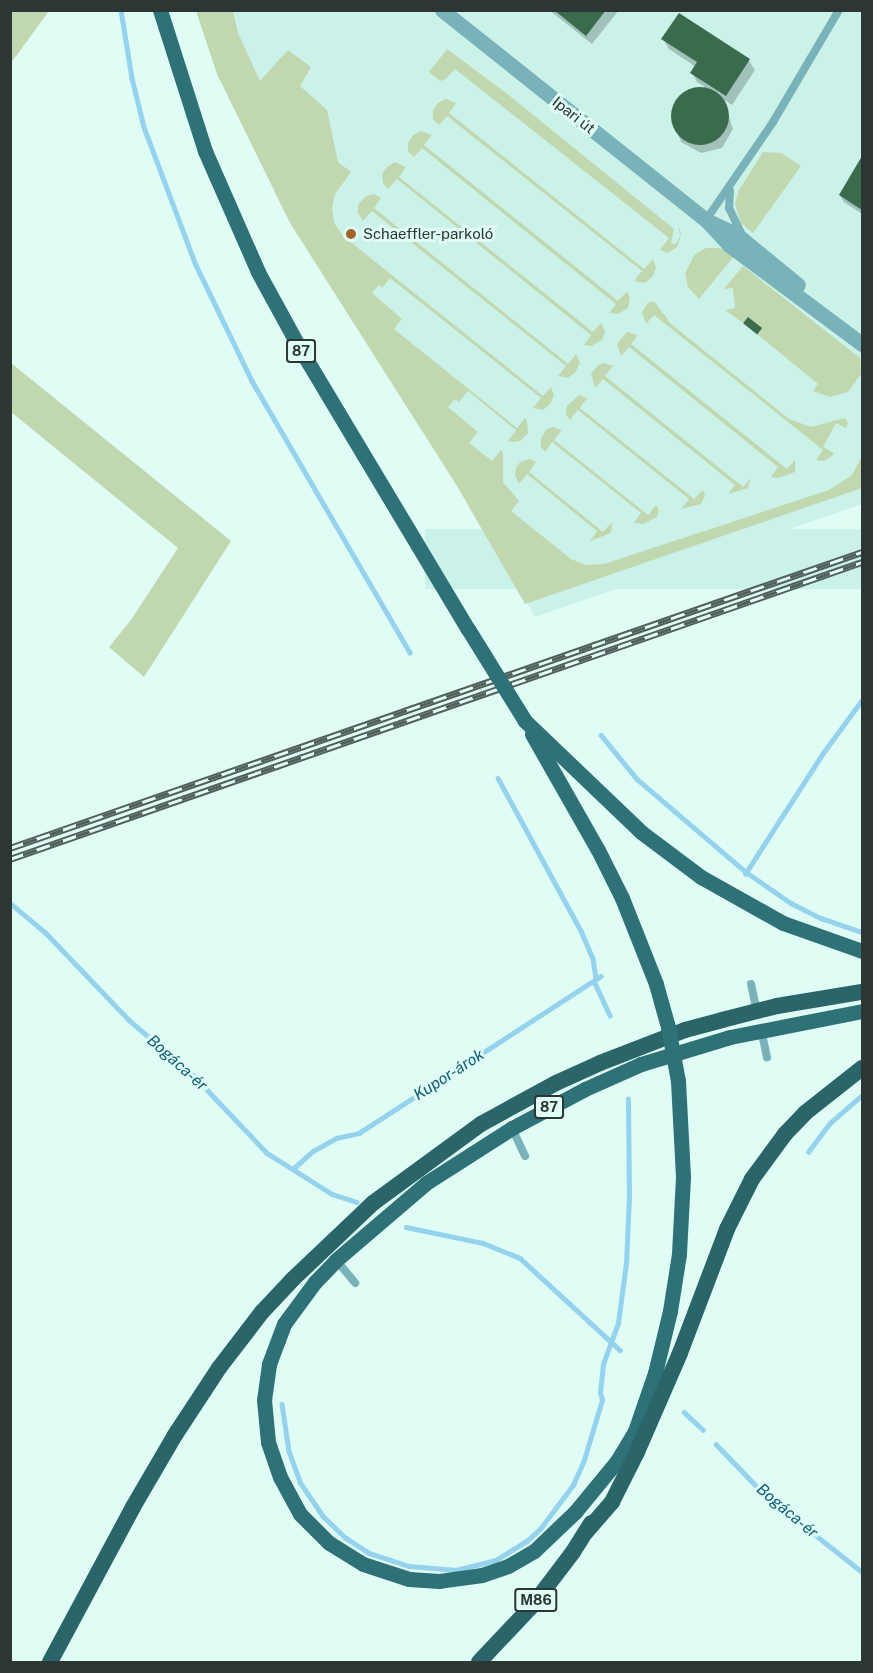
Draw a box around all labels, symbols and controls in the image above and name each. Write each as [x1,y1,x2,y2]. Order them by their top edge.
street label: Ipari út [549,93,599,137]
place label: Schaeffler-parkoló [363,225,493,243]
marker: Schaeffler-parkoló [344,227,358,241]
road number: 87 [286,340,316,362]
water label: Bogáca-ér [143,1031,211,1095]
water label: Kupor-árok [410,1045,488,1105]
road number: 87 [534,1096,564,1118]
water label: Bogáca-ér [752,1480,822,1542]
road number: M86 [514,1589,558,1611]

